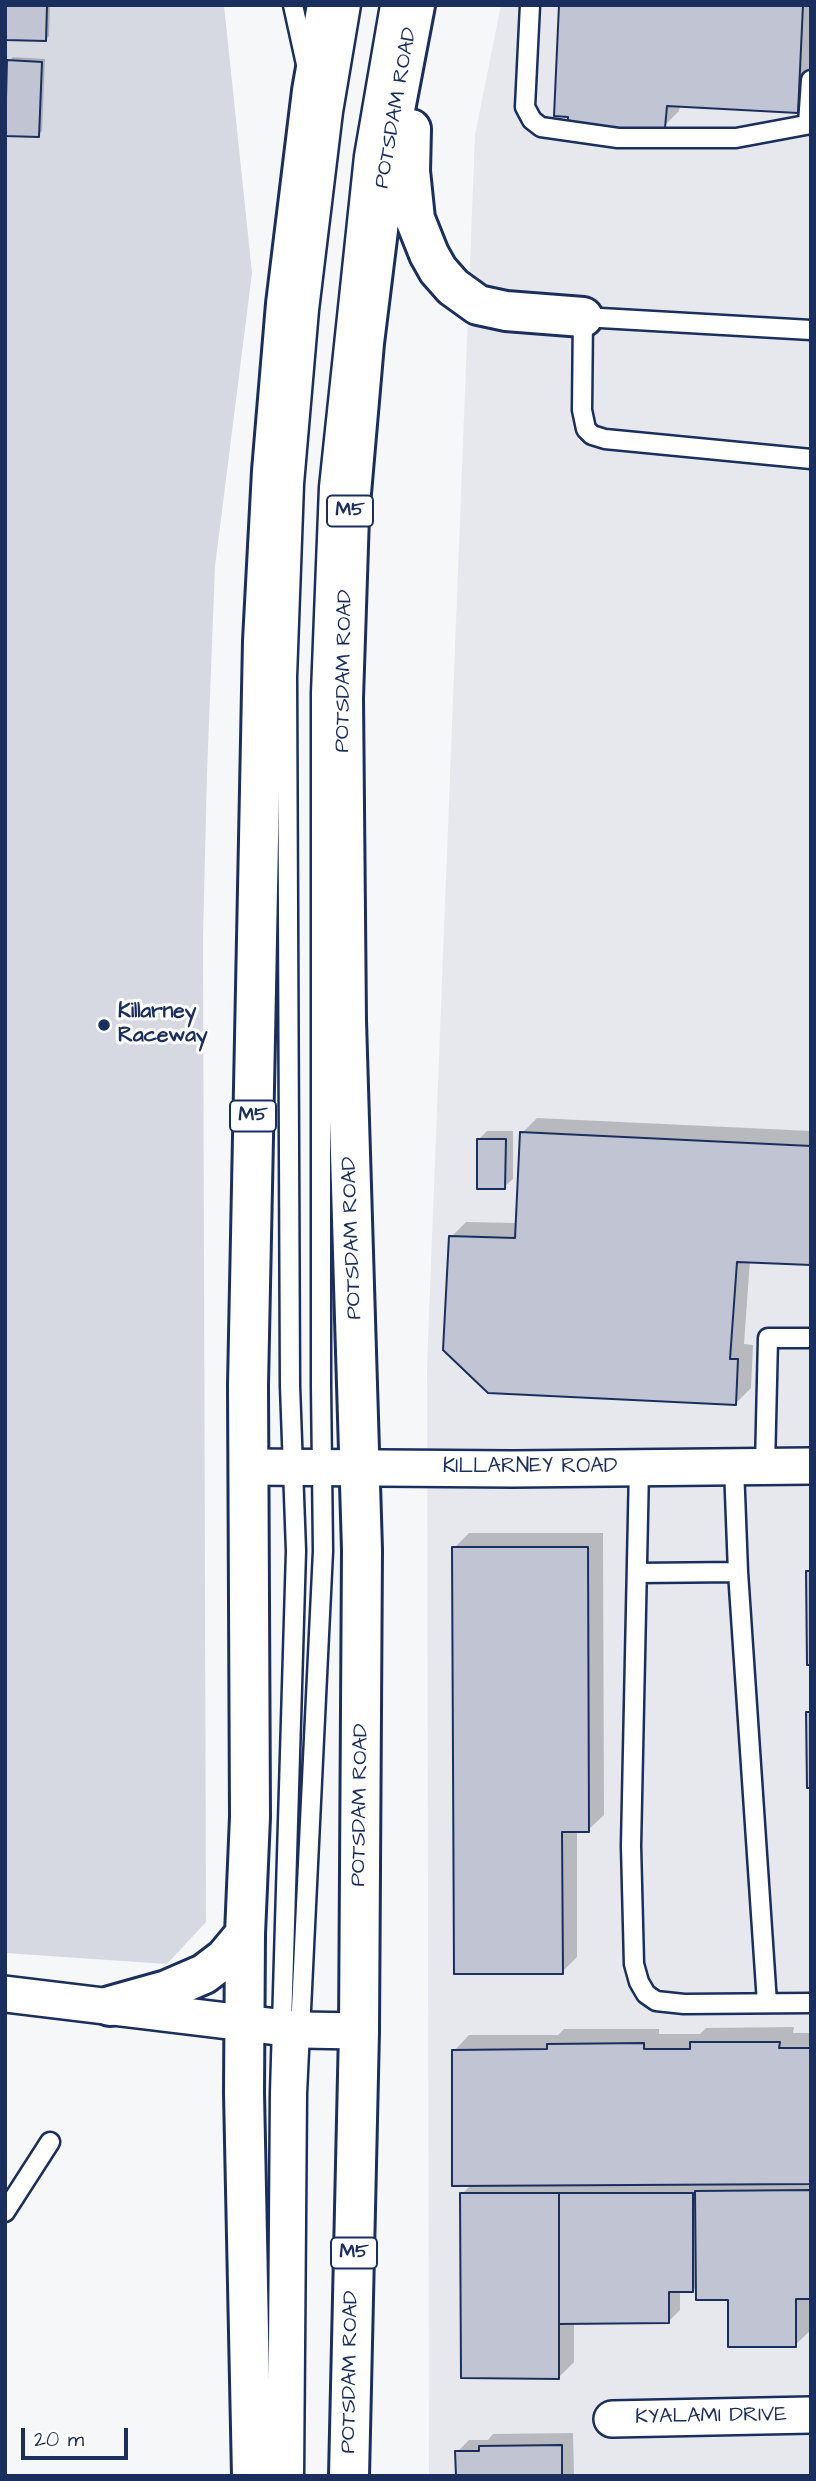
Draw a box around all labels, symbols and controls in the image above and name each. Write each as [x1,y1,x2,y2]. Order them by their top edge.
street label: POTSDAM ROAD [370,26,424,190]
road number: M5 [327,496,373,526]
street label: POTSDAM ROAD [331,589,359,753]
place label: Killarney Raceway [118,1000,207,1050]
marker: Killarney Raceway [96,1017,112,1033]
road number: M5 [230,1100,276,1132]
street label: POTSDAM ROAD [338,1156,368,1320]
street label: KILLARNEY ROAD [443,1455,617,1481]
street label: POTSDAM ROAD [347,1723,375,1887]
road number: M5 [331,2238,377,2268]
street label: POTSDAM ROAD [337,2290,365,2454]
street label: KYALAMI DRIVE [635,2403,787,2431]
scale bar [24,2414,131,2458]
text: 20 m [34,2425,84,2454]

